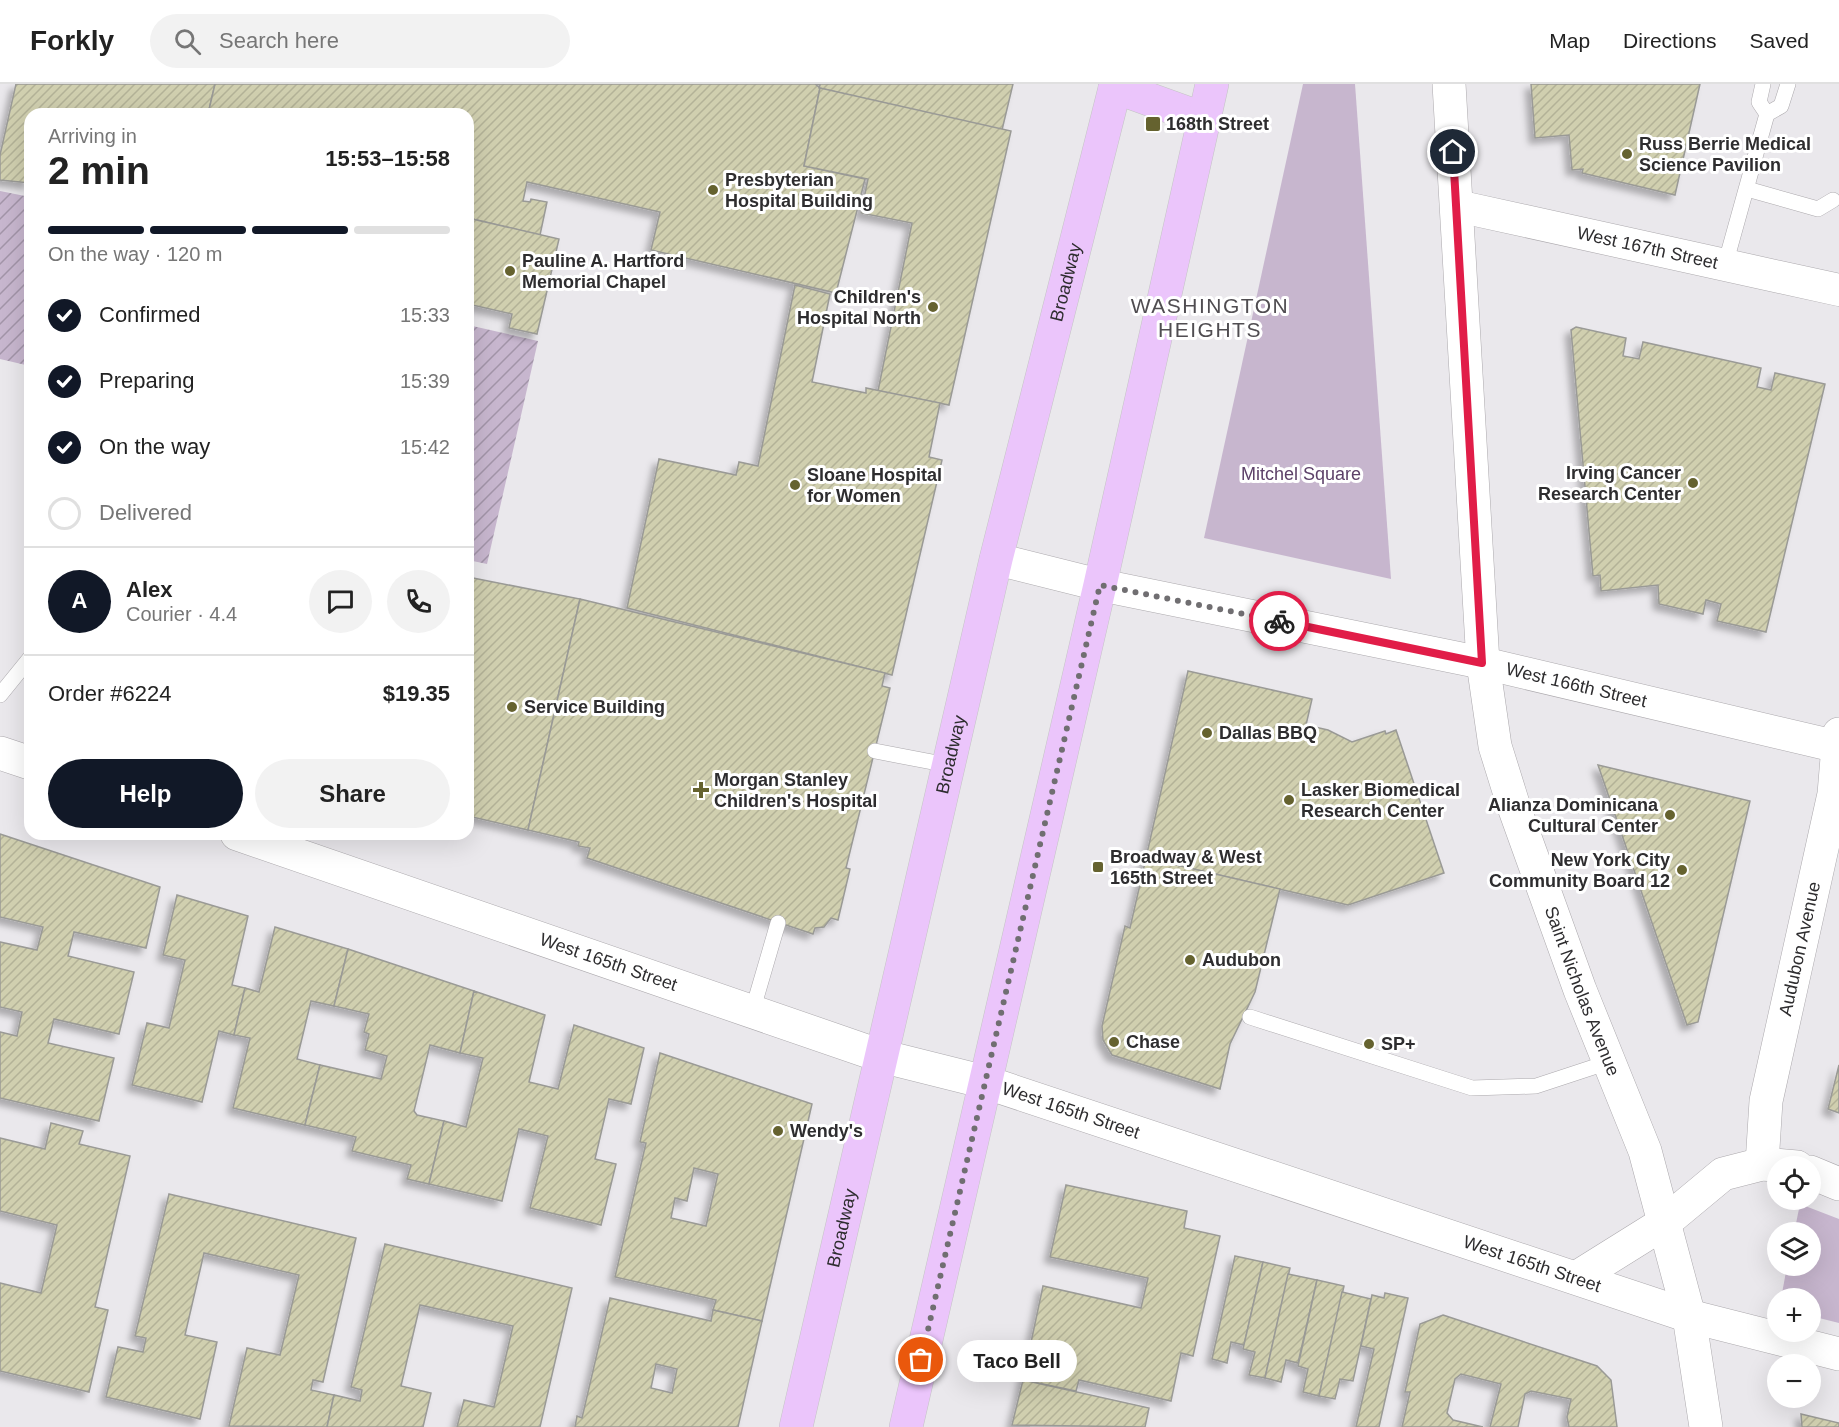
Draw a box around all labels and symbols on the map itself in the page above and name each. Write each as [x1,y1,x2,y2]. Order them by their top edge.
place label: 168th Street [1166,114,1269,134]
marker: 168th Street [1144,115,1162,133]
pin [1427,126,1478,177]
place label: Russ Berrie Medical Science Pavilion [1639,134,1811,175]
marker: Russ Berrie Medical Science Pavilion [1620,147,1634,161]
place label: Presbyterian Hospital Building [725,170,873,211]
marker: Presbyterian Hospital Building [706,183,720,197]
street label: West 167th Street [1575,223,1720,273]
street label: Broadway [1046,241,1085,324]
place label: Pauline A. Hartford Memorial Chapel [522,251,684,292]
marker: Pauline A. Hartford Memorial Chapel [503,264,517,278]
place label: Children's Hospital North [797,287,921,328]
district label: WASHINGTON HEIGHTS [1131,294,1289,341]
marker: Children's Hospital North [926,300,940,314]
place label: Irving Cancer Research Center [1538,463,1681,504]
park label: Mitchel Square [1241,464,1361,484]
place label: Sloane Hospital for Women [807,465,942,506]
marker: Irving Cancer Research Center [1686,476,1700,490]
marker: Sloane Hospital for Women [788,478,802,492]
courier [1249,591,1309,651]
street label: West 166th Street [1504,659,1649,711]
place label: Service Building [524,697,665,717]
marker: Service Building [505,700,519,714]
street label: Broadway [932,713,970,796]
place label: Dallas BBQ [1219,723,1317,743]
marker: Dallas BBQ [1200,726,1214,740]
place label: Morgan Stanley Children's Hospital [714,770,877,811]
place label: Lasker Biomedical Research Center [1301,780,1460,821]
marker: Morgan Stanley Children's Hospital [692,781,710,799]
marker: Lasker Biomedical Research Center [1282,793,1296,807]
place label: Alianza Dominicana Cultural Center [1488,795,1659,836]
marker: Alianza Dominicana Cultural Center [1663,808,1677,822]
place label: Broadway & West 165th Street [1110,847,1262,888]
place label: New York City Community Board 12 [1489,850,1670,891]
marker: Broadway & West 165th Street [1091,860,1105,874]
marker: New York City Community Board 12 [1675,863,1689,877]
street label: Audubon Avenue [1775,880,1824,1018]
street label: Saint Nicholas Avenue [1541,904,1624,1079]
street label: West 165th Street [537,929,680,995]
place label: Audubon [1202,950,1281,970]
marker: Audubon [1183,953,1197,967]
place label: Chase [1126,1032,1180,1052]
place label: SP+ [1381,1034,1416,1054]
marker: Chase [1107,1035,1121,1049]
marker: SP+ [1362,1037,1376,1051]
street label: West 165th Street [1000,1078,1142,1143]
place label: Wendy's [790,1121,863,1141]
marker: Wendy's [771,1124,785,1138]
street label: Broadway [823,1187,861,1269]
street label: West 165th Street [1461,1232,1604,1296]
pin [895,1334,946,1385]
callout: Taco Bell [957,1339,1077,1381]

